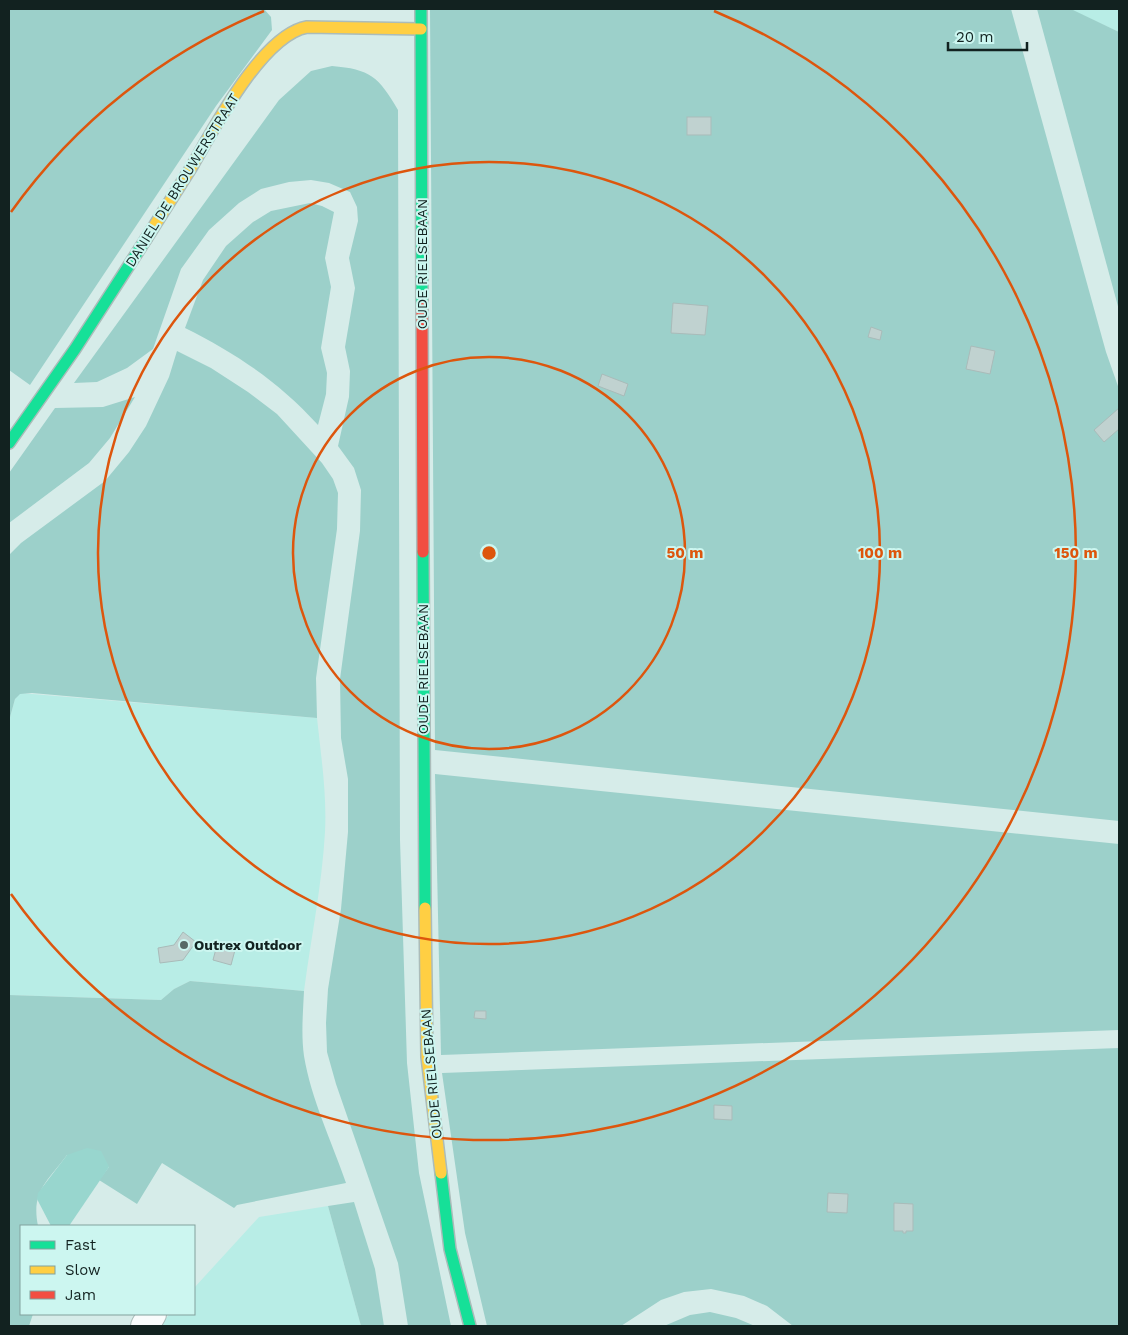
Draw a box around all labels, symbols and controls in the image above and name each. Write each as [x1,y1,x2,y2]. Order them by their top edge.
scale bar [948,20,1027,52]
text: 20 m [956,28,994,46]
street label: DANIEL DE BROUWERSTRAAT [122,90,242,270]
street label: OUDE RIELSEBAAN [414,199,430,329]
centre of rings [480,544,498,562]
text: 50 m [667,544,703,562]
text: 100 m [858,544,902,562]
text: 150 m [1054,544,1098,562]
street label: OUDE RIELSEBAAN [415,604,431,734]
place label: Outrex Outdoor [194,937,301,953]
marker: Outrex Outdoor [178,939,190,951]
street label: OUDE RIELSEBAAN [417,1008,445,1140]
legend [20,1225,195,1315]
text: Fast [65,1236,97,1254]
text: Slow [65,1261,101,1279]
text: Jam [65,1286,96,1304]

